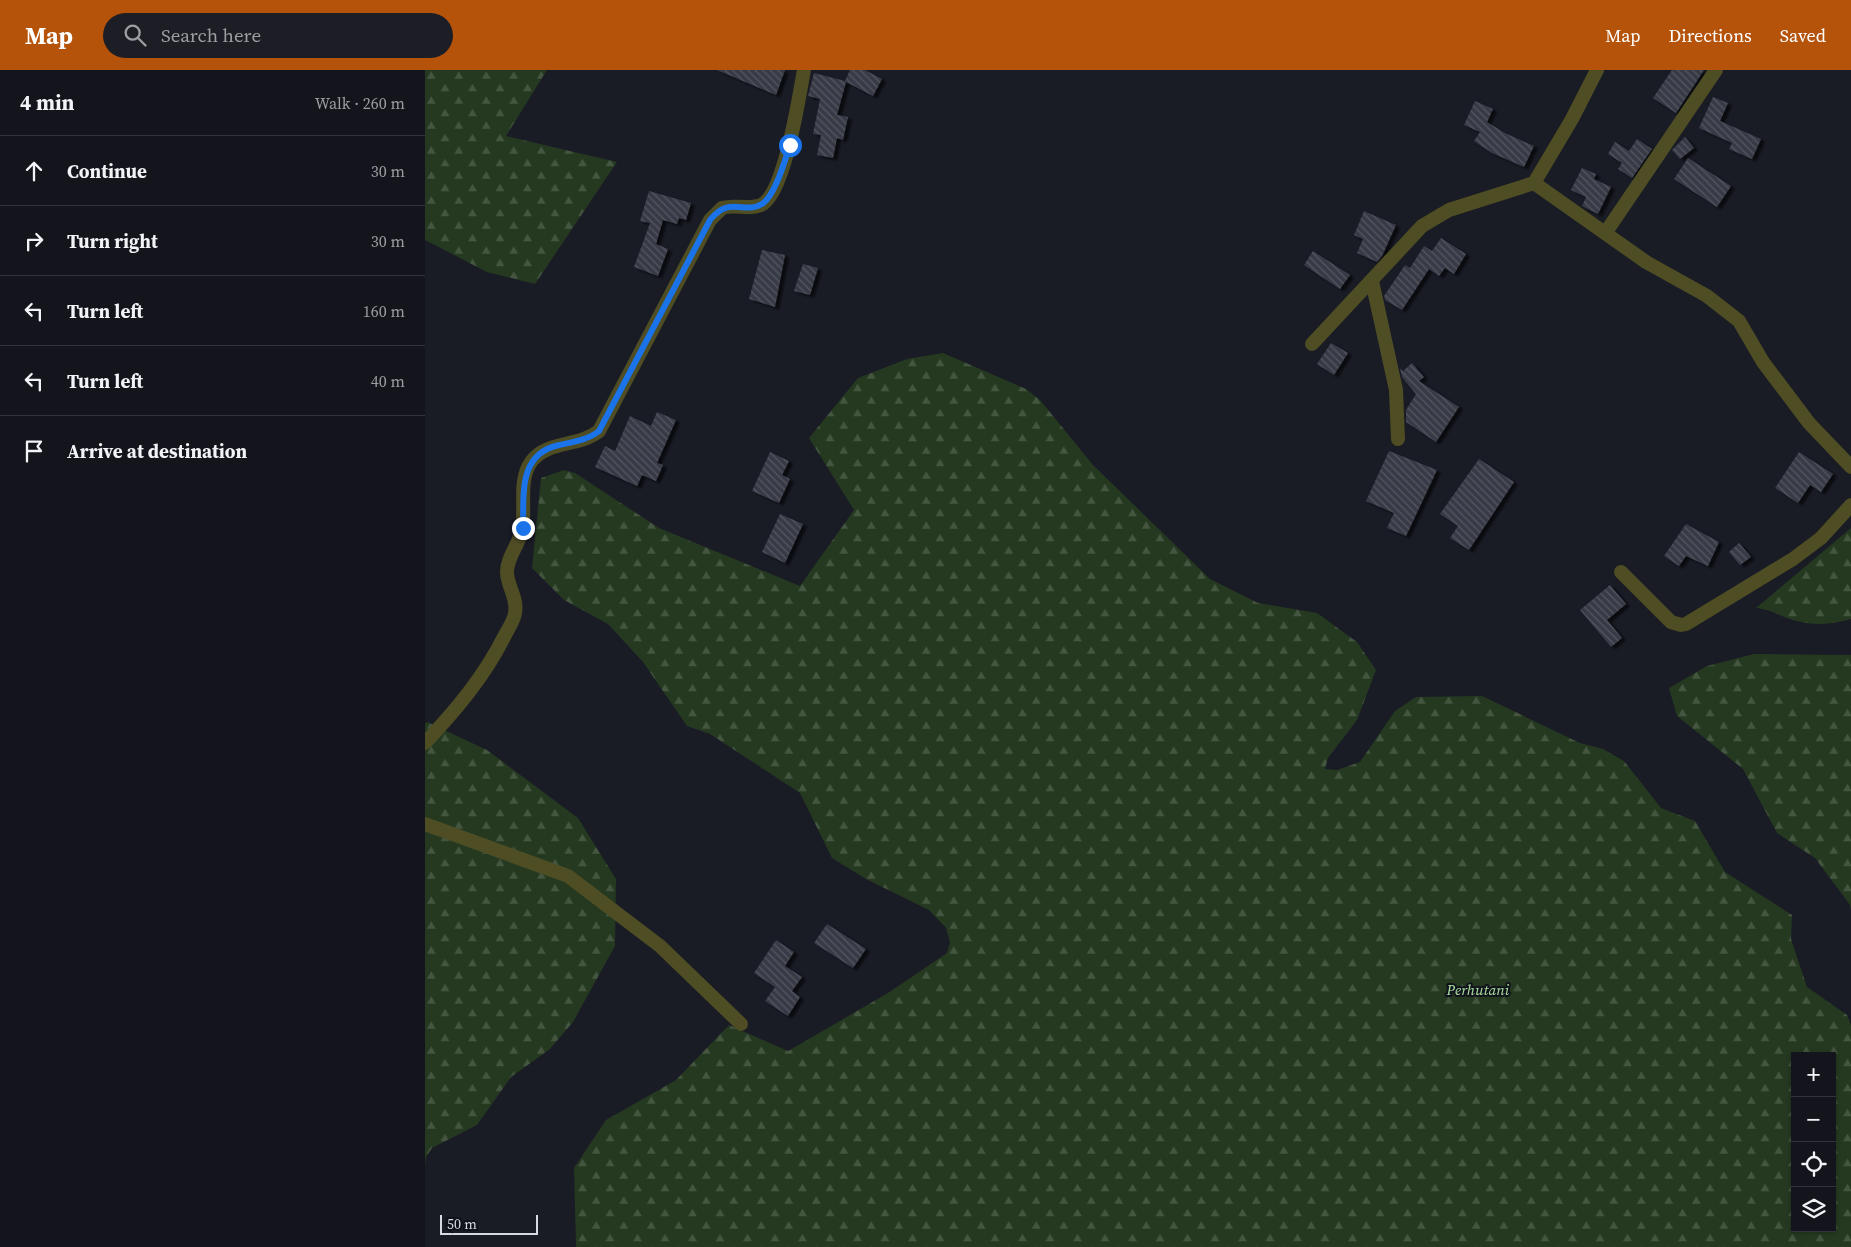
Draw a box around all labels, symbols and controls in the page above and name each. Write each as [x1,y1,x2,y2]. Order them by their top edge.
search box [103,13,453,58]
text: Map [25,19,73,52]
icon: search [121,21,149,49]
text: Search here [161,22,261,48]
text: Map [1605,23,1641,48]
text: Directions [1669,23,1752,48]
text: Saved [1780,23,1826,48]
text: 4 min [20,88,75,117]
text: Walk · 260 m [315,92,405,114]
route start [779,134,802,157]
icon: ahead [20,157,48,185]
text: Continue [67,158,147,184]
text: 30 m [371,160,405,182]
icon: right [20,227,48,255]
text: Turn right [67,228,158,254]
text: 30 m [371,230,405,252]
icon: left [20,297,48,325]
text: Turn left [67,298,143,324]
text: 160 m [363,300,405,322]
icon: left [20,367,48,395]
text: Turn left [67,368,143,394]
text: 40 m [371,370,405,392]
icon: arrive [20,437,48,465]
text: Arrive at destination [67,438,247,464]
route end [512,517,535,540]
park label: Perhutani [1446,979,1510,1000]
map controls [1791,1052,1836,1232]
button: + [1791,1052,1836,1097]
button: − [1791,1097,1836,1142]
button: locate [1791,1142,1836,1187]
button: layers [1791,1187,1836,1232]
scale bar [440,1212,537,1235]
text: 50 m [447,1214,477,1234]

